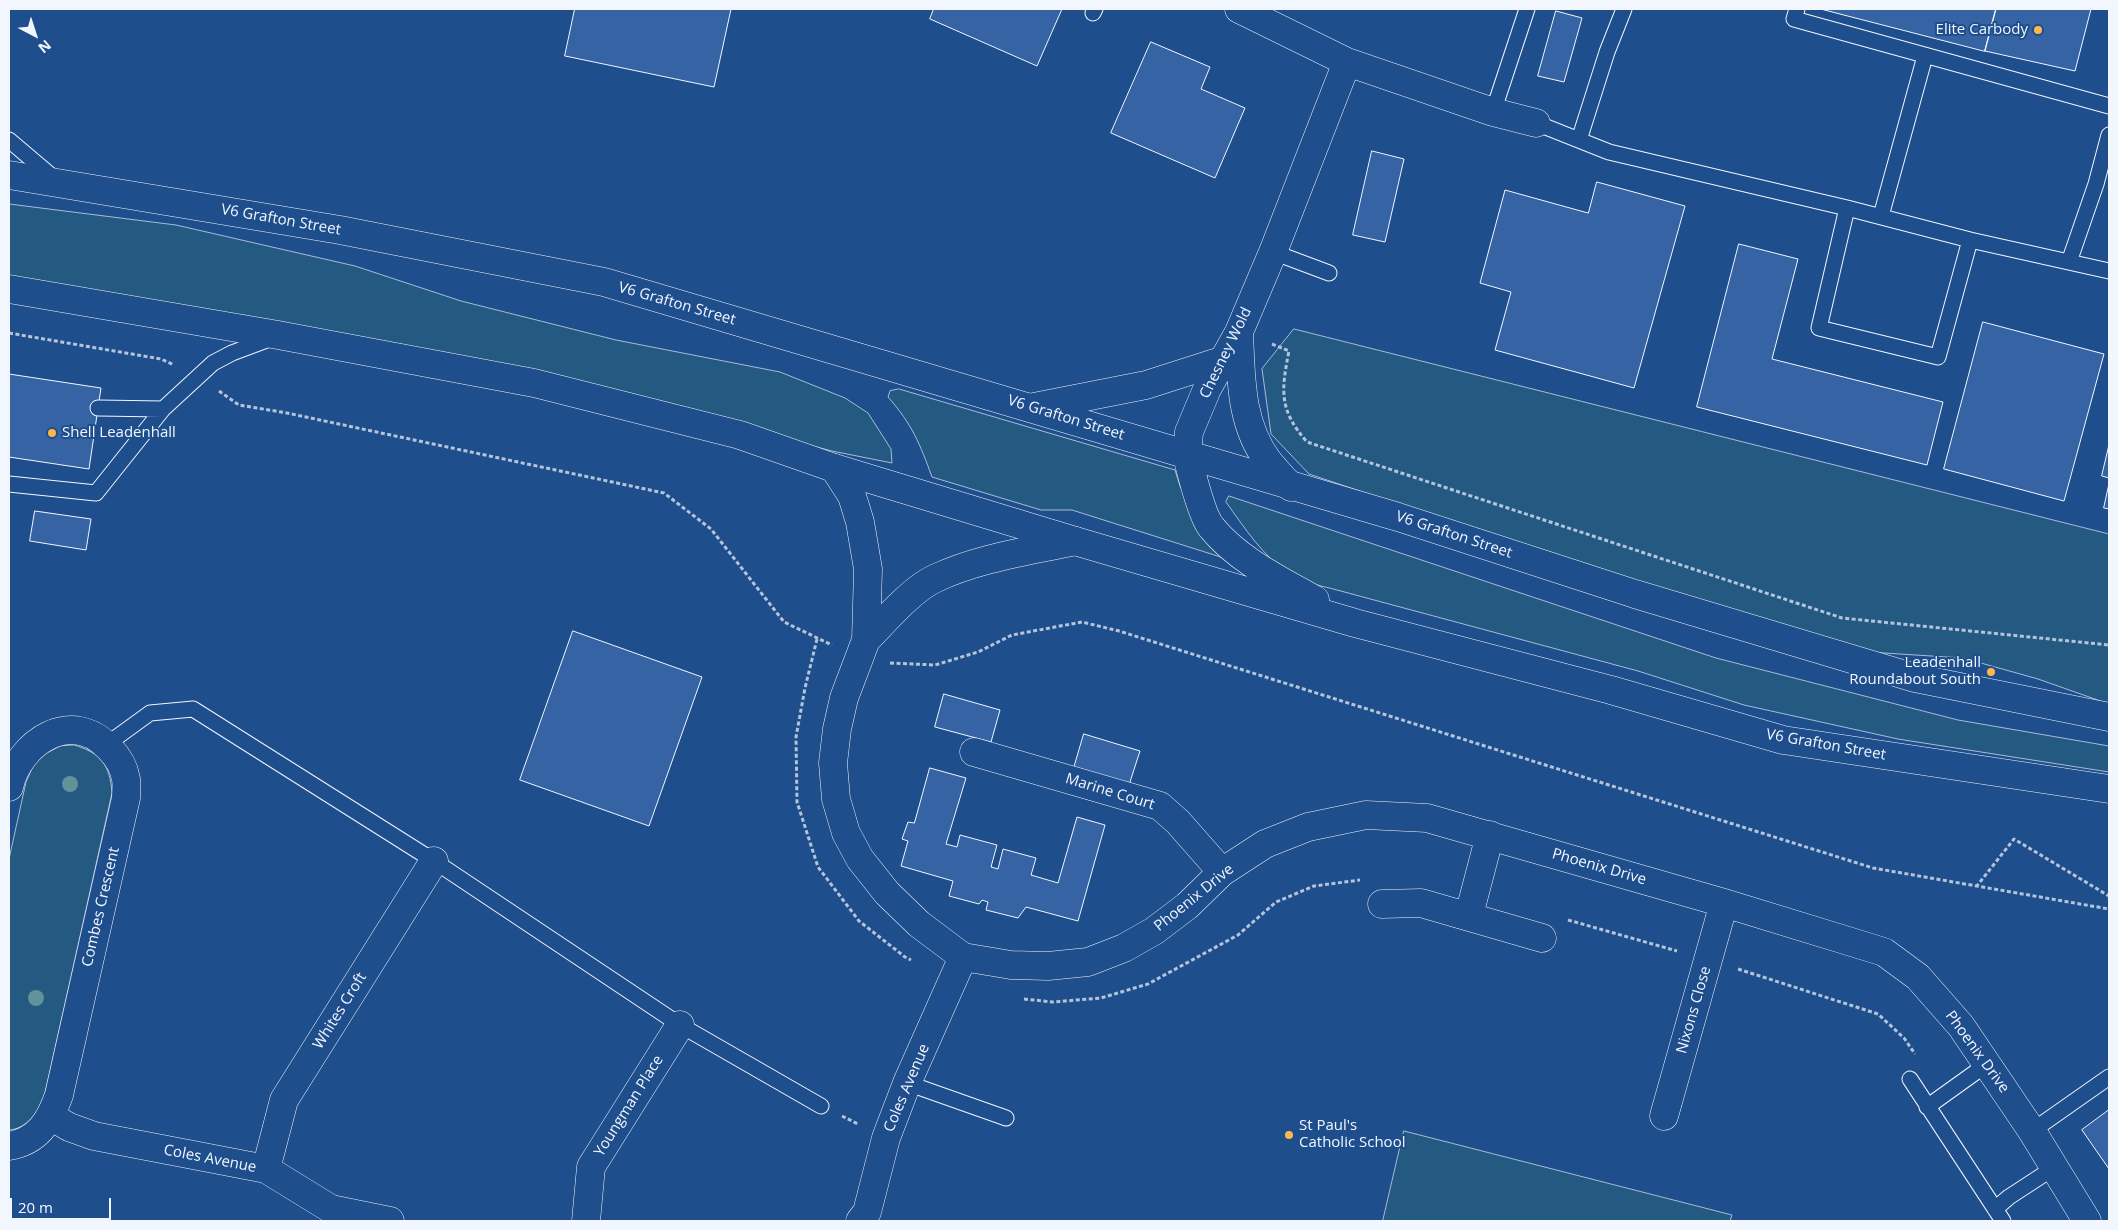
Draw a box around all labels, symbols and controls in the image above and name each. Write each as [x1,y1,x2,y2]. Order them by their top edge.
north arrow [10,10,60,60]
place label: Elite Carbody [1936,21,2028,39]
marker: Elite Carbody [2032,24,2044,36]
text: N [34,36,55,58]
street label: V6 Grafton Street [220,201,342,239]
street label: V6 Grafton Street [616,279,738,329]
street label: Chesney Wold [1196,305,1256,401]
street label: V6 Grafton Street [1005,392,1127,444]
place label: Shell Leadenhall [62,424,176,442]
marker: Shell Leadenhall [46,427,58,439]
street label: V6 Grafton Street [1394,508,1514,562]
place label: Leadenhall Roundabout South [1849,654,1981,689]
marker: Leadenhall Roundabout South [1985,666,1997,678]
street label: V6 Grafton Street [1765,726,1887,764]
street label: Marine Court [1063,770,1157,814]
street label: Combes Crescent [78,845,124,969]
street label: Phoenix Drive [1550,845,1648,889]
street label: Phoenix Drive [1151,860,1237,936]
street label: Nixons Close [1673,964,1715,1056]
street label: Whites Croft [309,969,371,1053]
street label: Phoenix Drive [1941,1007,2013,1097]
street label: Coles Avenue [880,1041,934,1135]
street label: Youngman Place [591,1052,667,1160]
place label: St Paul's Catholic School [1299,1117,1405,1152]
marker: St Paul's Catholic School [1283,1129,1295,1141]
street label: Coles Avenue [162,1141,258,1177]
scale bar [12,1188,114,1220]
text: 20 m [18,1197,53,1217]

